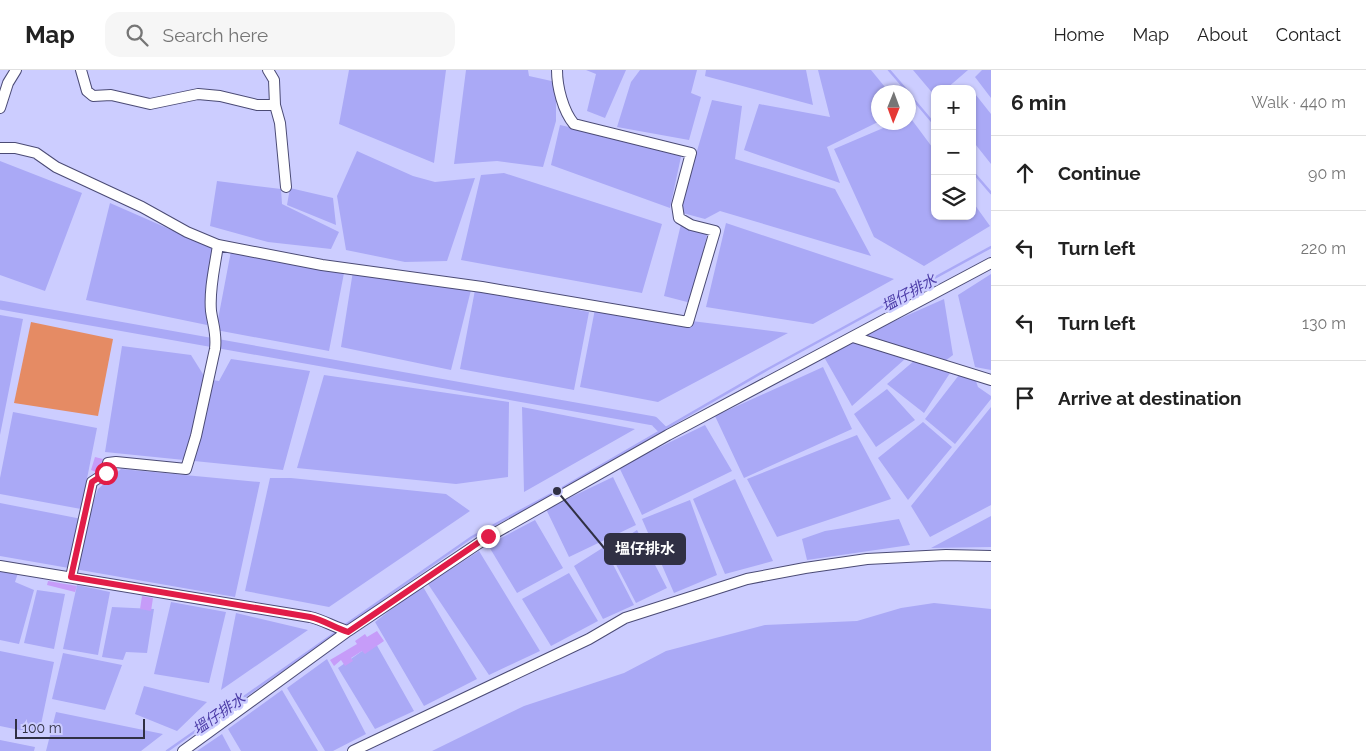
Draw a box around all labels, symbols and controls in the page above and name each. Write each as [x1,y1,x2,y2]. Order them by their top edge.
search box [105,12,455,57]
text: Map [25,20,75,49]
icon: search [123,21,151,49]
text: Search here [163,24,268,46]
text: Home [1053,24,1104,45]
text: Map [1132,24,1169,45]
text: About [1197,24,1248,45]
text: Contact [1276,24,1341,45]
north arrow [871,85,916,130]
map controls [931,85,976,220]
button: + [931,85,976,130]
text: 6 min [1011,90,1066,115]
text: Walk · 440 m [1251,93,1346,112]
button: − [931,130,976,175]
icon: ahead [1011,159,1039,187]
text: Continue [1058,162,1141,184]
text: 90 m [1308,164,1346,183]
button: layers [931,175,976,220]
icon: left [1011,234,1039,262]
text: Turn left [1058,237,1135,259]
text: 220 m [1301,239,1346,258]
water label: 塭仔排水 [878,270,940,315]
icon: left [1011,309,1039,337]
text: Turn left [1058,312,1135,334]
text: 130 m [1302,314,1346,333]
icon: arrive [1011,384,1039,412]
text: Arrive at destination [1058,387,1242,409]
route start [95,462,118,485]
route end [477,525,500,548]
callout: 塭仔排水 [605,534,685,564]
text: 塭仔排水 [615,540,675,558]
water label: 塭仔排水 [189,689,250,739]
scale bar [15,716,145,739]
text: 100 m [22,720,62,736]

